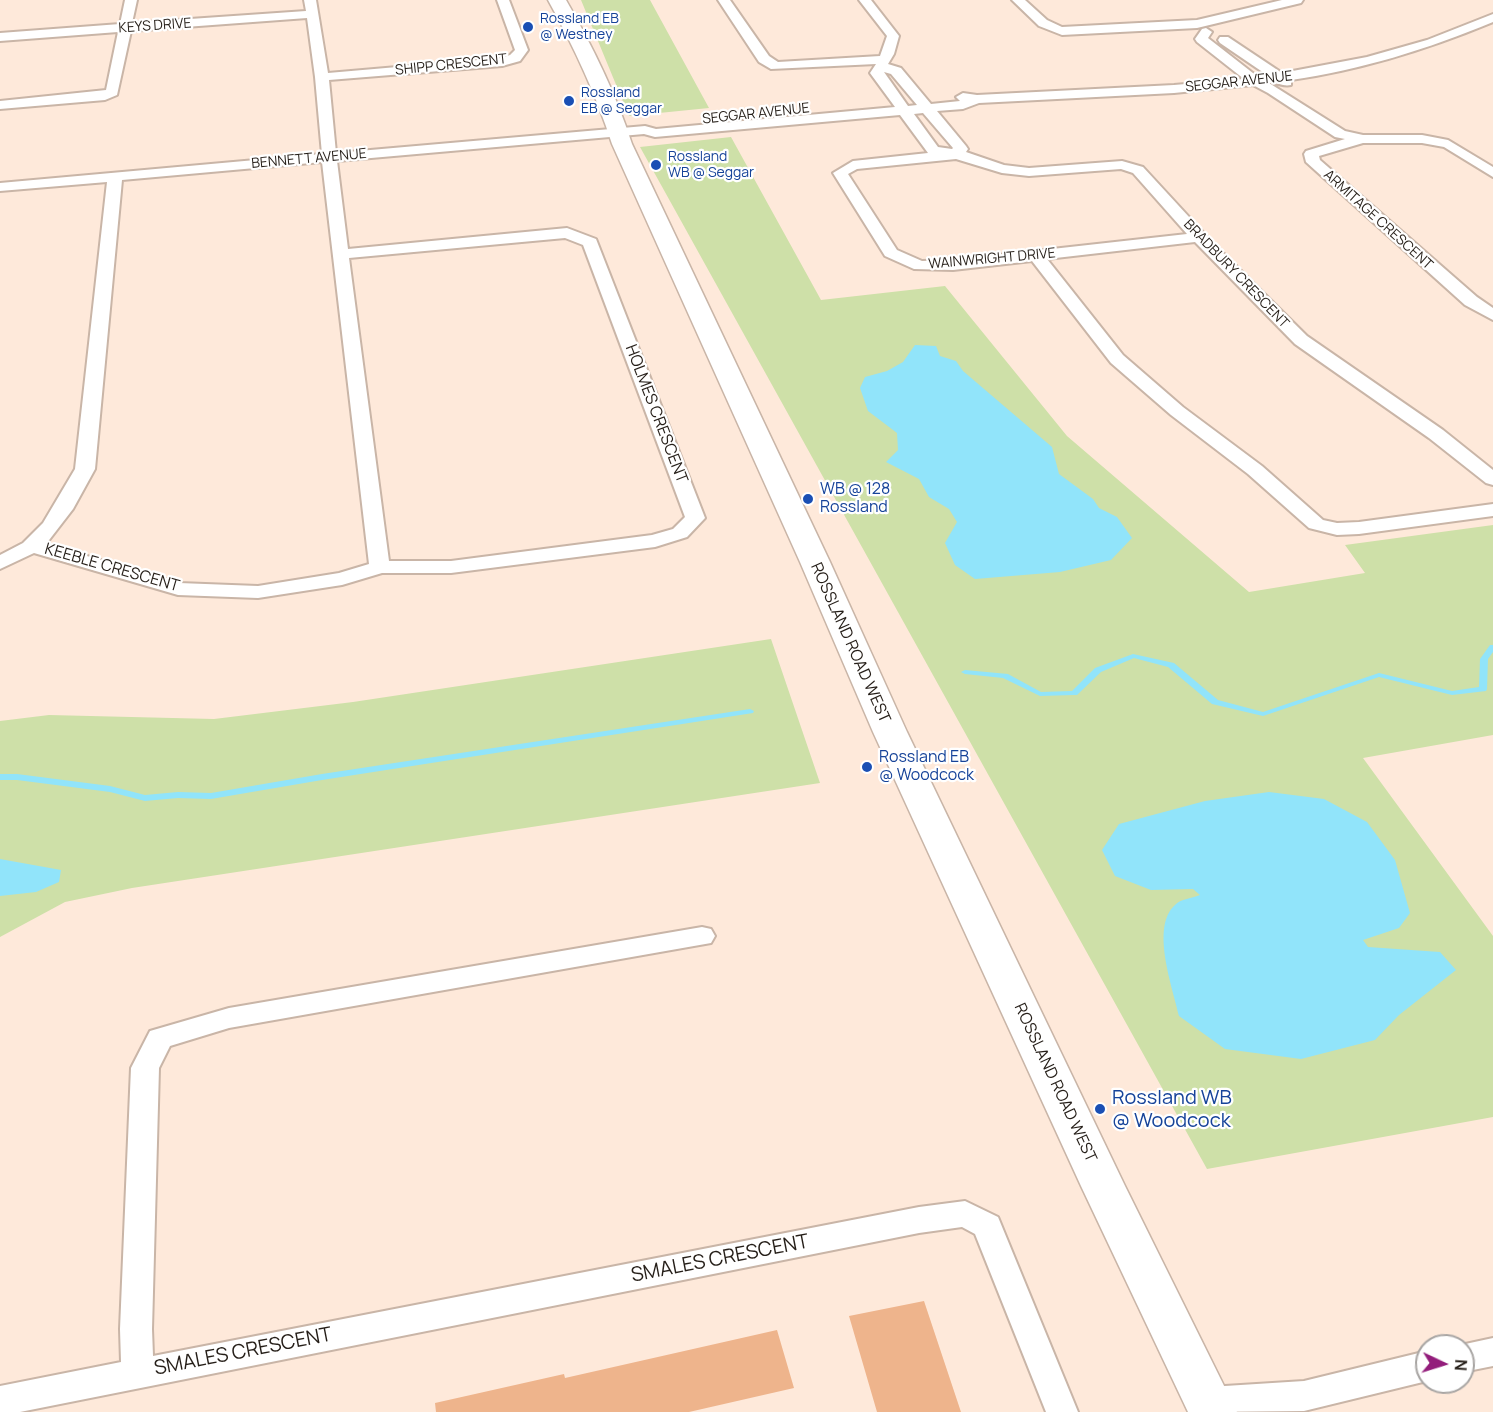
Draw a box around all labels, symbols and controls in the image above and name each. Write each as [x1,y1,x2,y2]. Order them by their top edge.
place label: Rossland EB @ Westney [540,11,619,44]
street label: KEYS DRIVE [118,15,192,37]
marker: Rossland EB @ Westney [521,20,535,34]
street label: SHIPP CRESCENT [394,51,508,79]
street label: SEGGAR AVENUE [1184,68,1294,96]
place label: Rossland EB @ Seggar [581,85,662,118]
marker: Rossland EB @ Seggar [562,94,576,108]
street label: SEGGAR AVENUE [701,100,811,128]
street label: BENNETT AVENUE [251,146,367,172]
place label: Rossland WB @ Seggar [668,149,754,182]
marker: Rossland WB @ Seggar [649,158,663,172]
street label: ARMITAGE CRESCENT [1320,167,1436,273]
street label: BRADBURY CRESCENT [1180,216,1292,332]
street label: WAINWRIGHT DRIVE [928,245,1056,273]
street label: HOLMES CRESCENT [621,342,691,486]
place label: WB @ 128 Rossland [820,480,890,518]
marker: WB @ 128 Rossland [801,492,815,506]
street label: KEEBLE CRESCENT [42,540,182,596]
street label: ROSSLAND ROAD WEST [806,560,894,726]
place label: Rossland EB @ Woodcock [879,748,974,786]
marker: Rossland EB @ Woodcock [860,760,874,774]
street label: ROSSLAND ROAD WEST [1010,1000,1100,1166]
place label: Rossland WB @ Woodcock [1112,1086,1232,1133]
marker: Rossland WB @ Woodcock [1093,1102,1107,1116]
street label: SMALES CRESCENT [629,1230,811,1288]
street label: SMALES CRESCENT [152,1323,334,1381]
north arrow [1415,1334,1475,1394]
text: N [1450,1359,1472,1372]

